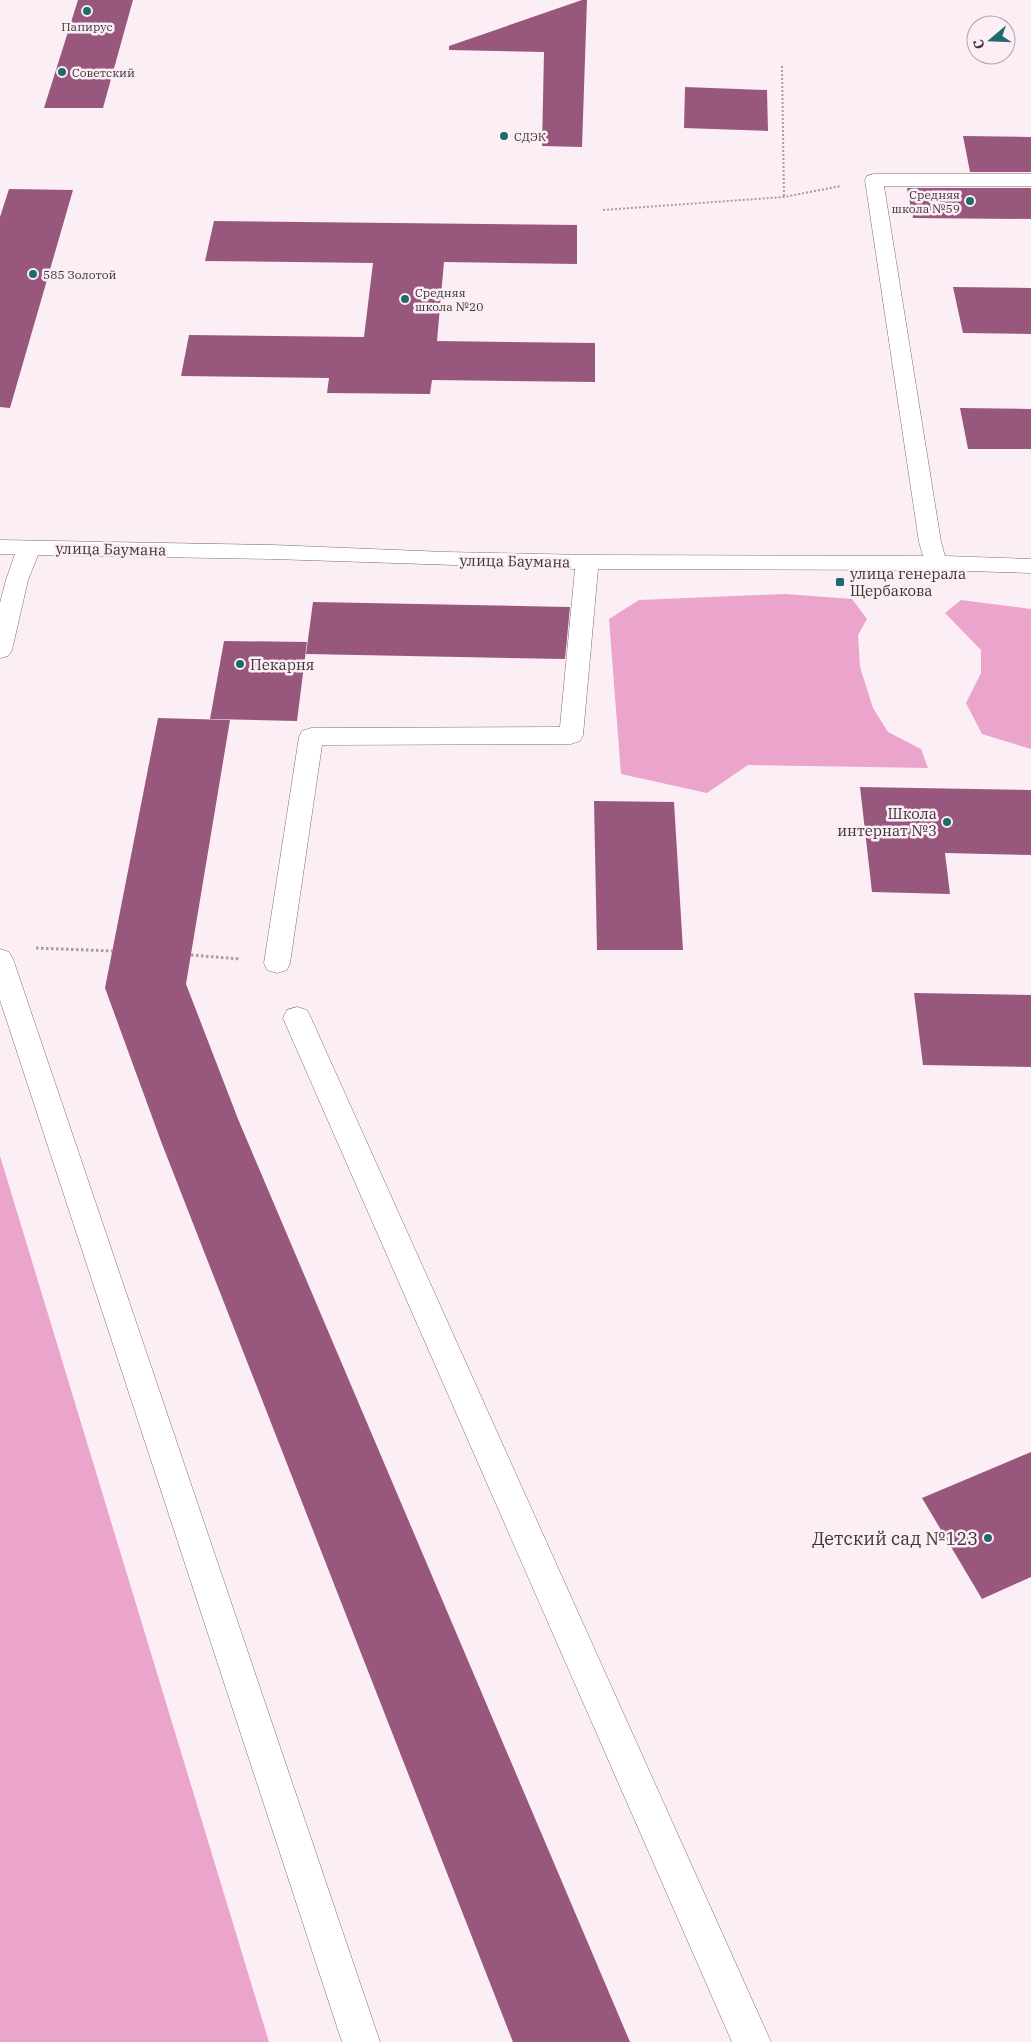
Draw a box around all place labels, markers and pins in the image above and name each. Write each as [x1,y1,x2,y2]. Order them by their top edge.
marker: Папирус [81,5,93,17]
place label: Папирус [61,19,113,34]
place label: Советский [72,65,135,80]
marker: Советский [56,66,68,78]
place label: СДЭК [514,129,547,144]
marker: СДЭК [498,130,510,142]
place label: Средняя школа №59 [892,187,960,216]
marker: Средняя школа №59 [964,195,976,207]
place label: 585 Золотой [43,267,116,282]
marker: 585 Золотой [27,268,39,280]
place label: Средняя школа №20 [415,285,483,314]
marker: Средняя школа №20 [399,293,411,305]
place label: улица генерала Щербакова [850,564,966,600]
marker: улица генерала Щербакова [834,576,846,588]
place label: Пекарня [250,655,315,674]
marker: Пекарня [234,658,246,670]
place label: Школа интернат №3 [837,804,937,840]
marker: Школа интернат №3 [941,816,953,828]
place label: Детский сад №123 [812,1527,978,1550]
marker: Детский сад №123 [982,1532,994,1544]

